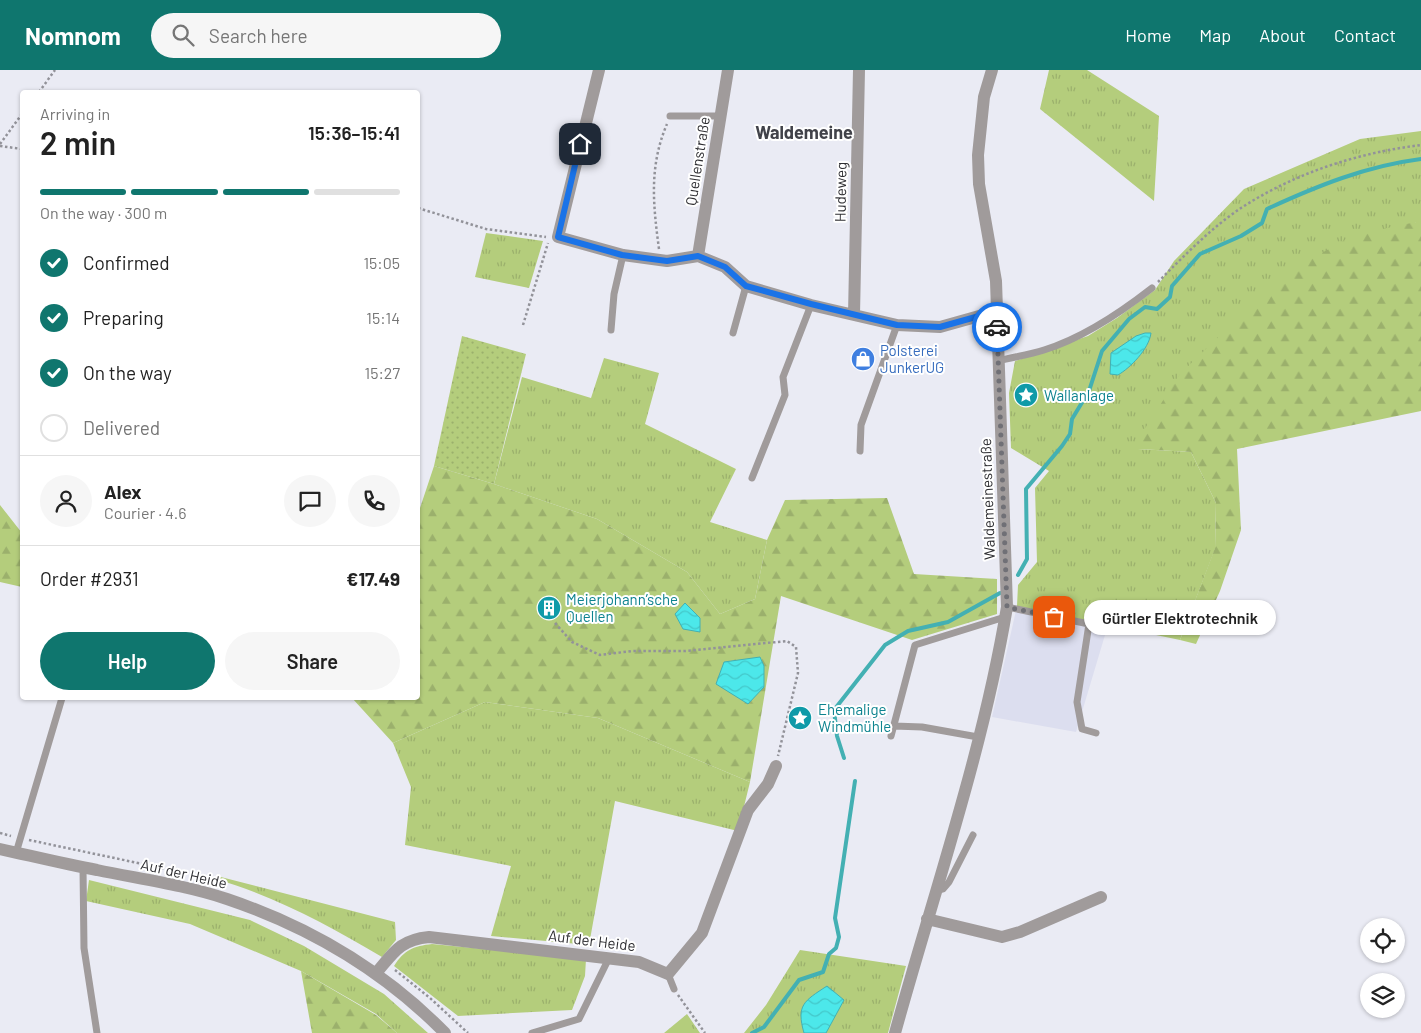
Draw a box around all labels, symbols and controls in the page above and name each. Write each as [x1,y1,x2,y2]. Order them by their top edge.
search box [151,13,501,58]
text: Nomnom [25,21,121,50]
icon: search [169,21,197,49]
text: Search here [209,24,308,47]
text: Home [1125,24,1171,46]
text: Map [1199,24,1231,46]
text: About [1259,24,1306,46]
text: Contact [1334,24,1396,46]
text: Arriving in [40,104,110,123]
street label: Quellenstraße [681,115,713,207]
text: 15:36–15:41 [308,121,400,144]
district label: Waldemeine [755,121,853,143]
text: 2 min [40,123,116,161]
pin [559,123,601,165]
icon: home [566,130,594,158]
street label: Hudeweg [830,162,850,222]
text: On the way · 300 m [40,203,167,222]
icon: check [40,249,68,277]
text: Confirmed [83,251,170,274]
text: 15:05 [363,253,400,272]
courier [972,302,1022,352]
icon: check [40,304,68,332]
text: Preparing [83,306,164,329]
text: 15:14 [366,308,400,327]
icon: car [983,313,1011,341]
place label: Polsterei JunkerUG [880,341,944,376]
shop icon: Polsterei JunkerUG [850,346,876,372]
icon: check [40,359,68,387]
text: On the way [83,361,172,384]
text: 15:27 [365,363,400,382]
place icon: Wallanlage [1013,382,1039,408]
place label: Wallanlage [1044,386,1114,404]
text: Delivered [83,416,160,439]
street label: Waldemeinestraße [976,438,998,560]
button: person [40,475,92,527]
button: chat [284,475,336,527]
button: phone [348,475,400,527]
text: Alex [104,480,142,503]
text: Courier · 4.6 [104,503,187,522]
text: Order #2931 [40,567,139,590]
text: €17.49 [346,567,400,590]
place label: Meierjohann’sche Quellen [566,590,678,625]
building icon: Meierjohann’sche Quellen [536,595,562,621]
pin [1033,596,1075,638]
callout: Gürtler Elektrotechnik [1084,600,1276,634]
icon: bag [1040,603,1068,631]
text: Gürtler Elektrotechnik [1102,608,1258,627]
button: Help [40,632,215,690]
button: Share [225,632,400,690]
place label: Ehemalige Windmühle [818,700,891,735]
place icon: Ehemalige Windmühle [787,705,813,731]
street label: Auf der Heide [139,854,229,892]
map controls [1360,918,1405,1018]
button: locate [1360,918,1405,963]
street label: Auf der Heide [547,926,637,954]
button: layers [1360,973,1405,1018]

